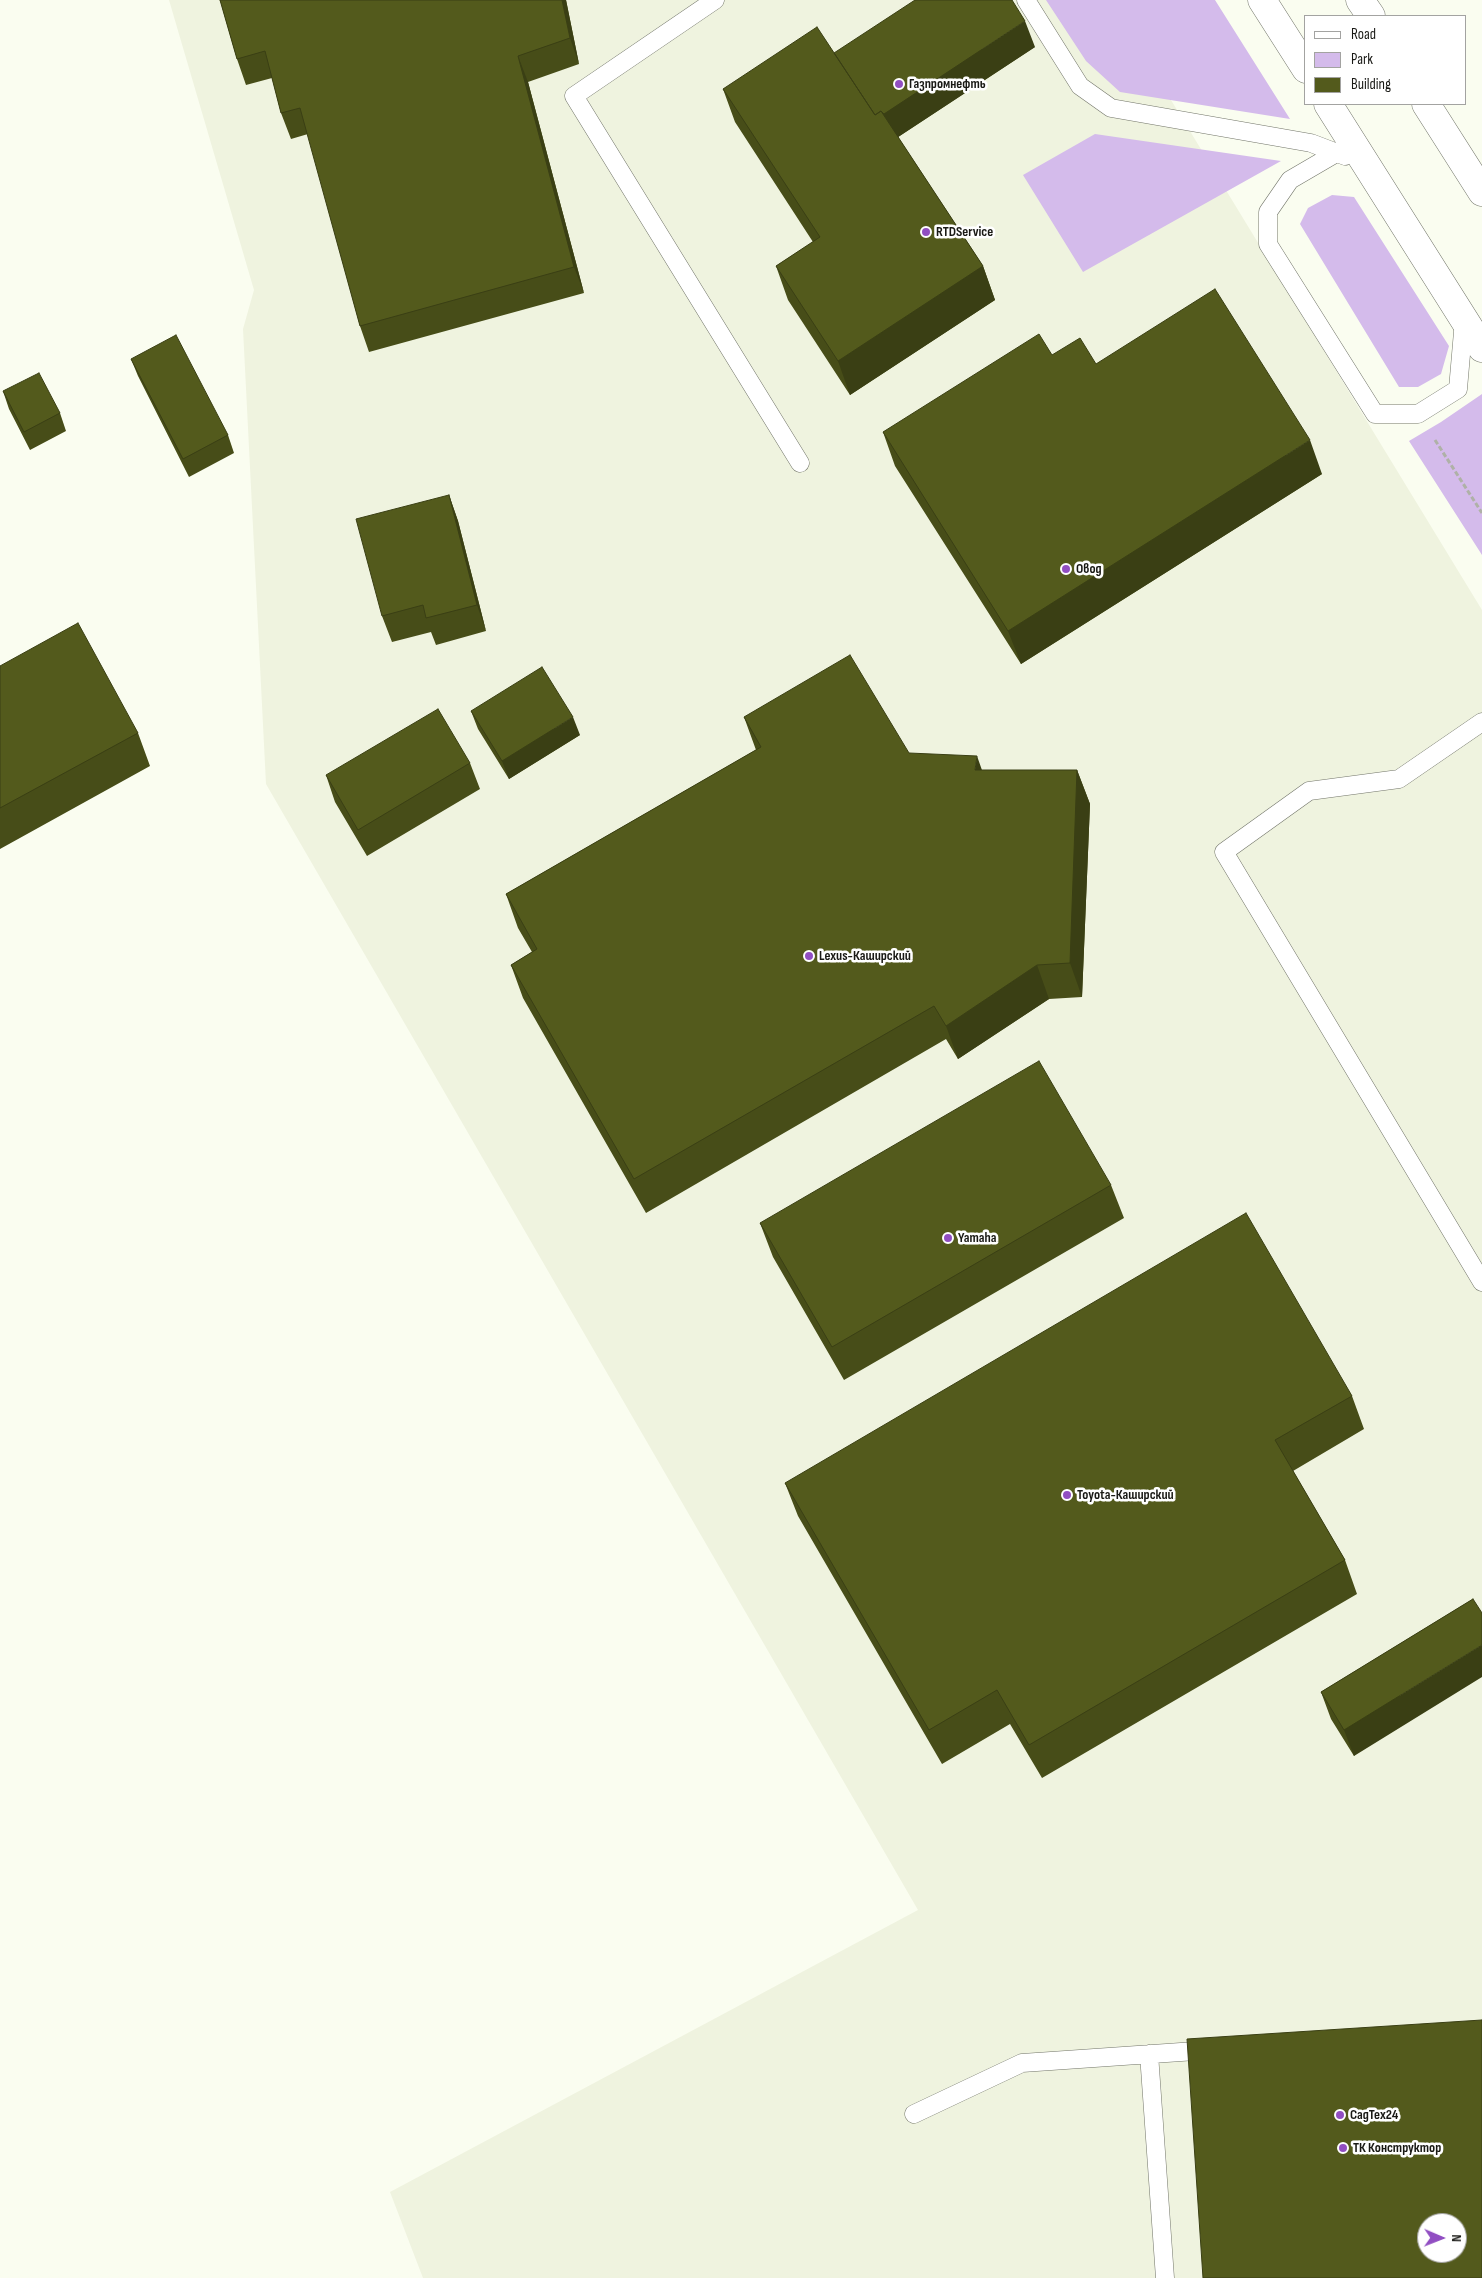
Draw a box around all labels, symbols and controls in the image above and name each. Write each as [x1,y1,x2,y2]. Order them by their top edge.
legend [1304,15,1467,105]
text: Road [1351,25,1376,44]
text: Park [1351,50,1373,69]
text: Building [1351,75,1391,94]
place label: Газпромнефть [909,76,986,92]
marker: Газпромнефть [893,78,905,90]
place label: RTDService [936,224,993,240]
marker: RTDService [920,226,932,238]
place label: Овод [1076,561,1102,577]
marker: Овод [1060,563,1072,575]
place label: Lexus-Каширский [819,948,911,964]
marker: Lexus-Каширский [803,950,815,962]
place label: Yamaha [958,1230,996,1246]
marker: Yamaha [942,1232,954,1244]
place label: Toyota-Каширский [1077,1487,1174,1503]
marker: Toyota-Каширский [1061,1489,1073,1501]
place label: СадТех24 [1350,2107,1398,2123]
marker: СадТех24 [1334,2109,1346,2121]
place label: ТК Конструктор [1353,2140,1441,2156]
marker: ТК Конструктор [1337,2142,1349,2154]
north arrow [1417,2213,1467,2263]
text: N [1448,2234,1465,2242]

